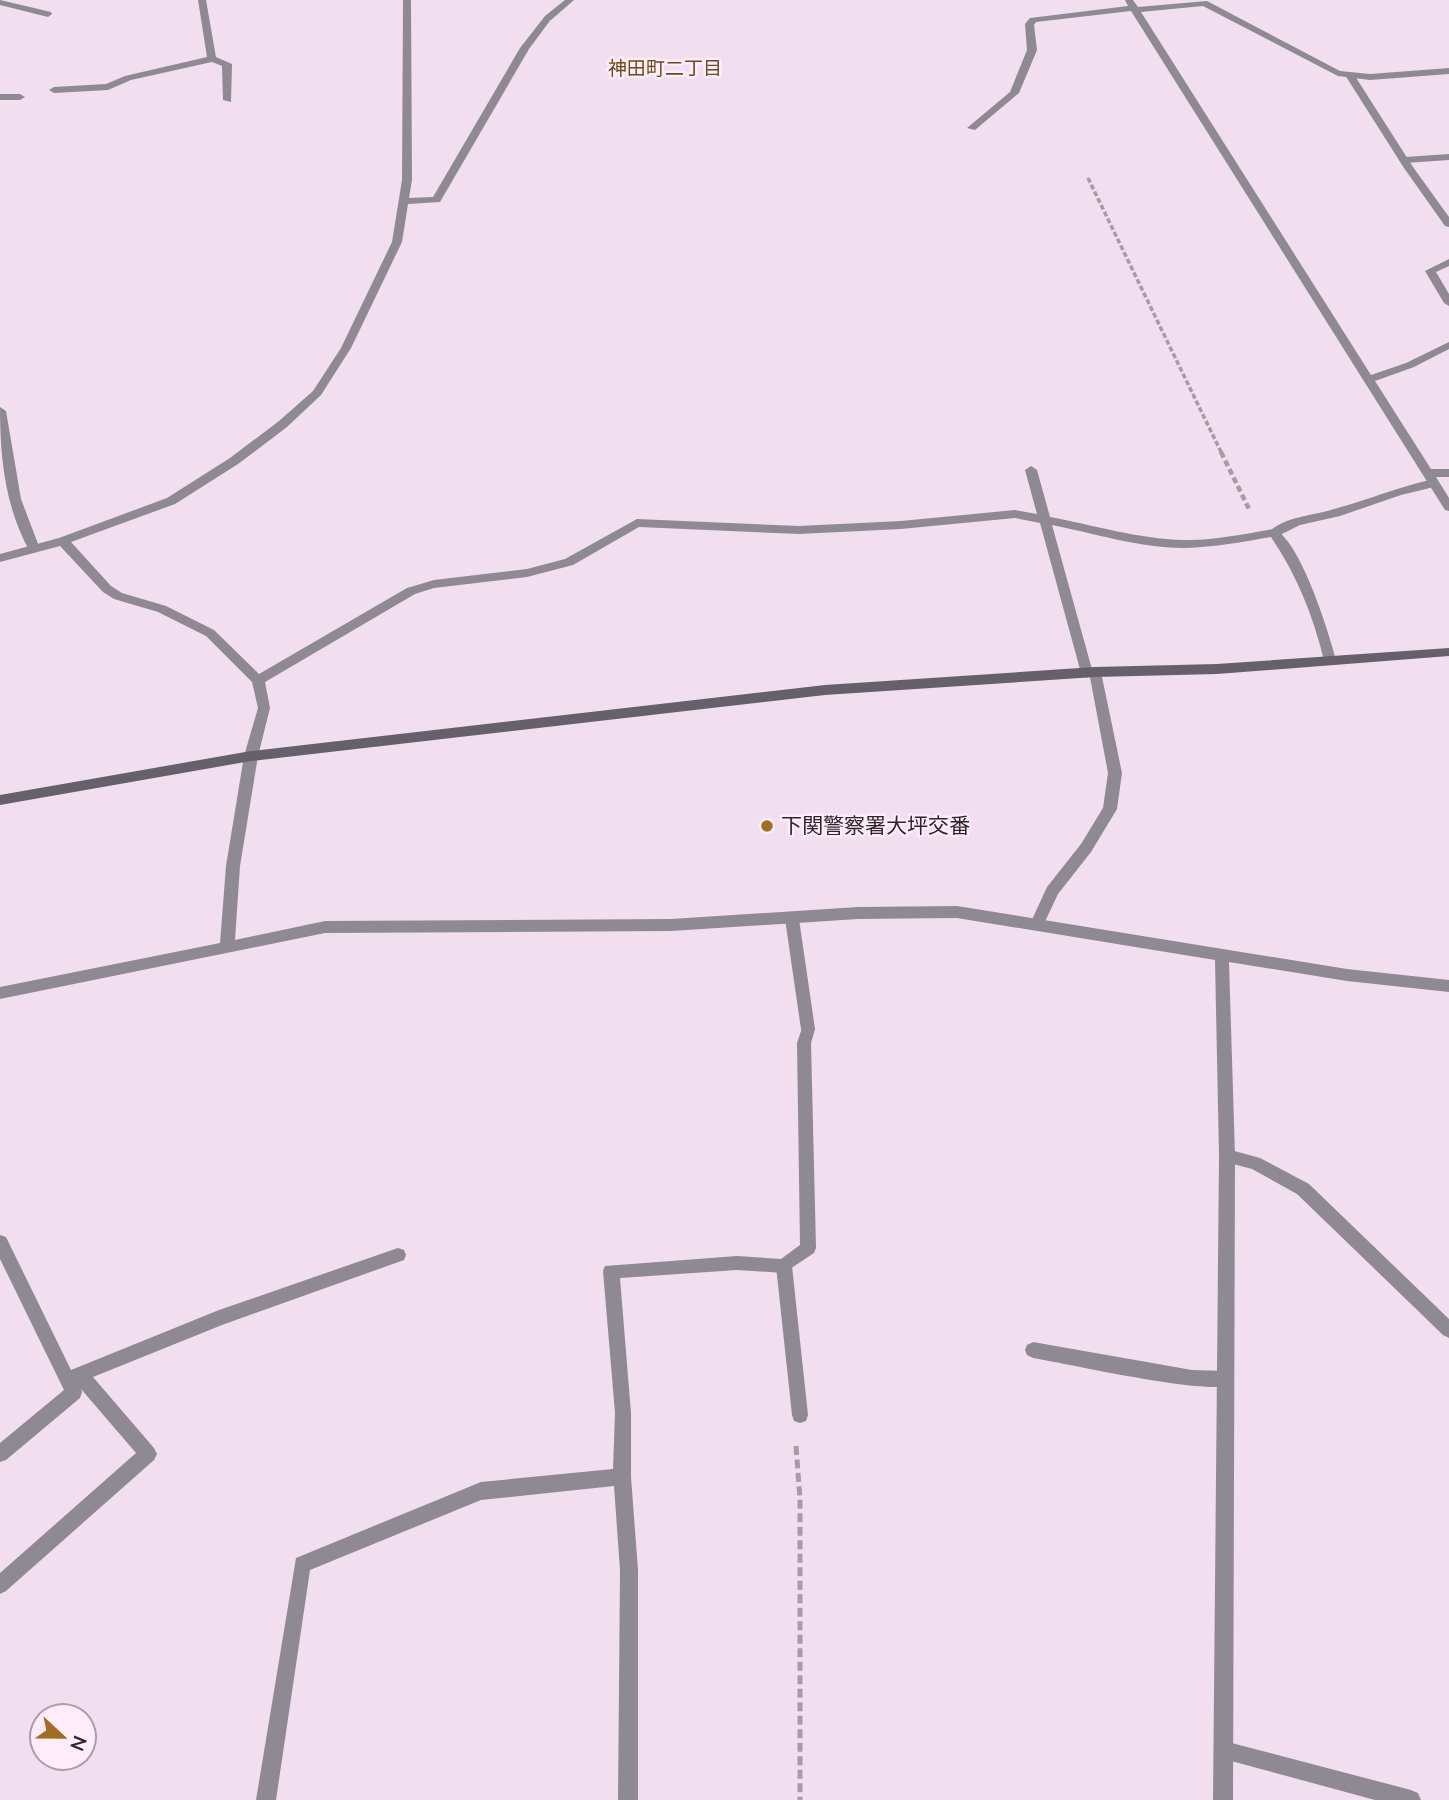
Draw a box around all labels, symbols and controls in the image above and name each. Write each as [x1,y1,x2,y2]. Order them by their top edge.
district label: 神田町二丁目 [608,56,722,82]
place label: 下関警察署大坪交番 [781,812,970,840]
marker: 下関警察署大坪交番 [759,818,775,834]
north arrow [28,1702,98,1772]
text: N [63,1732,93,1754]

